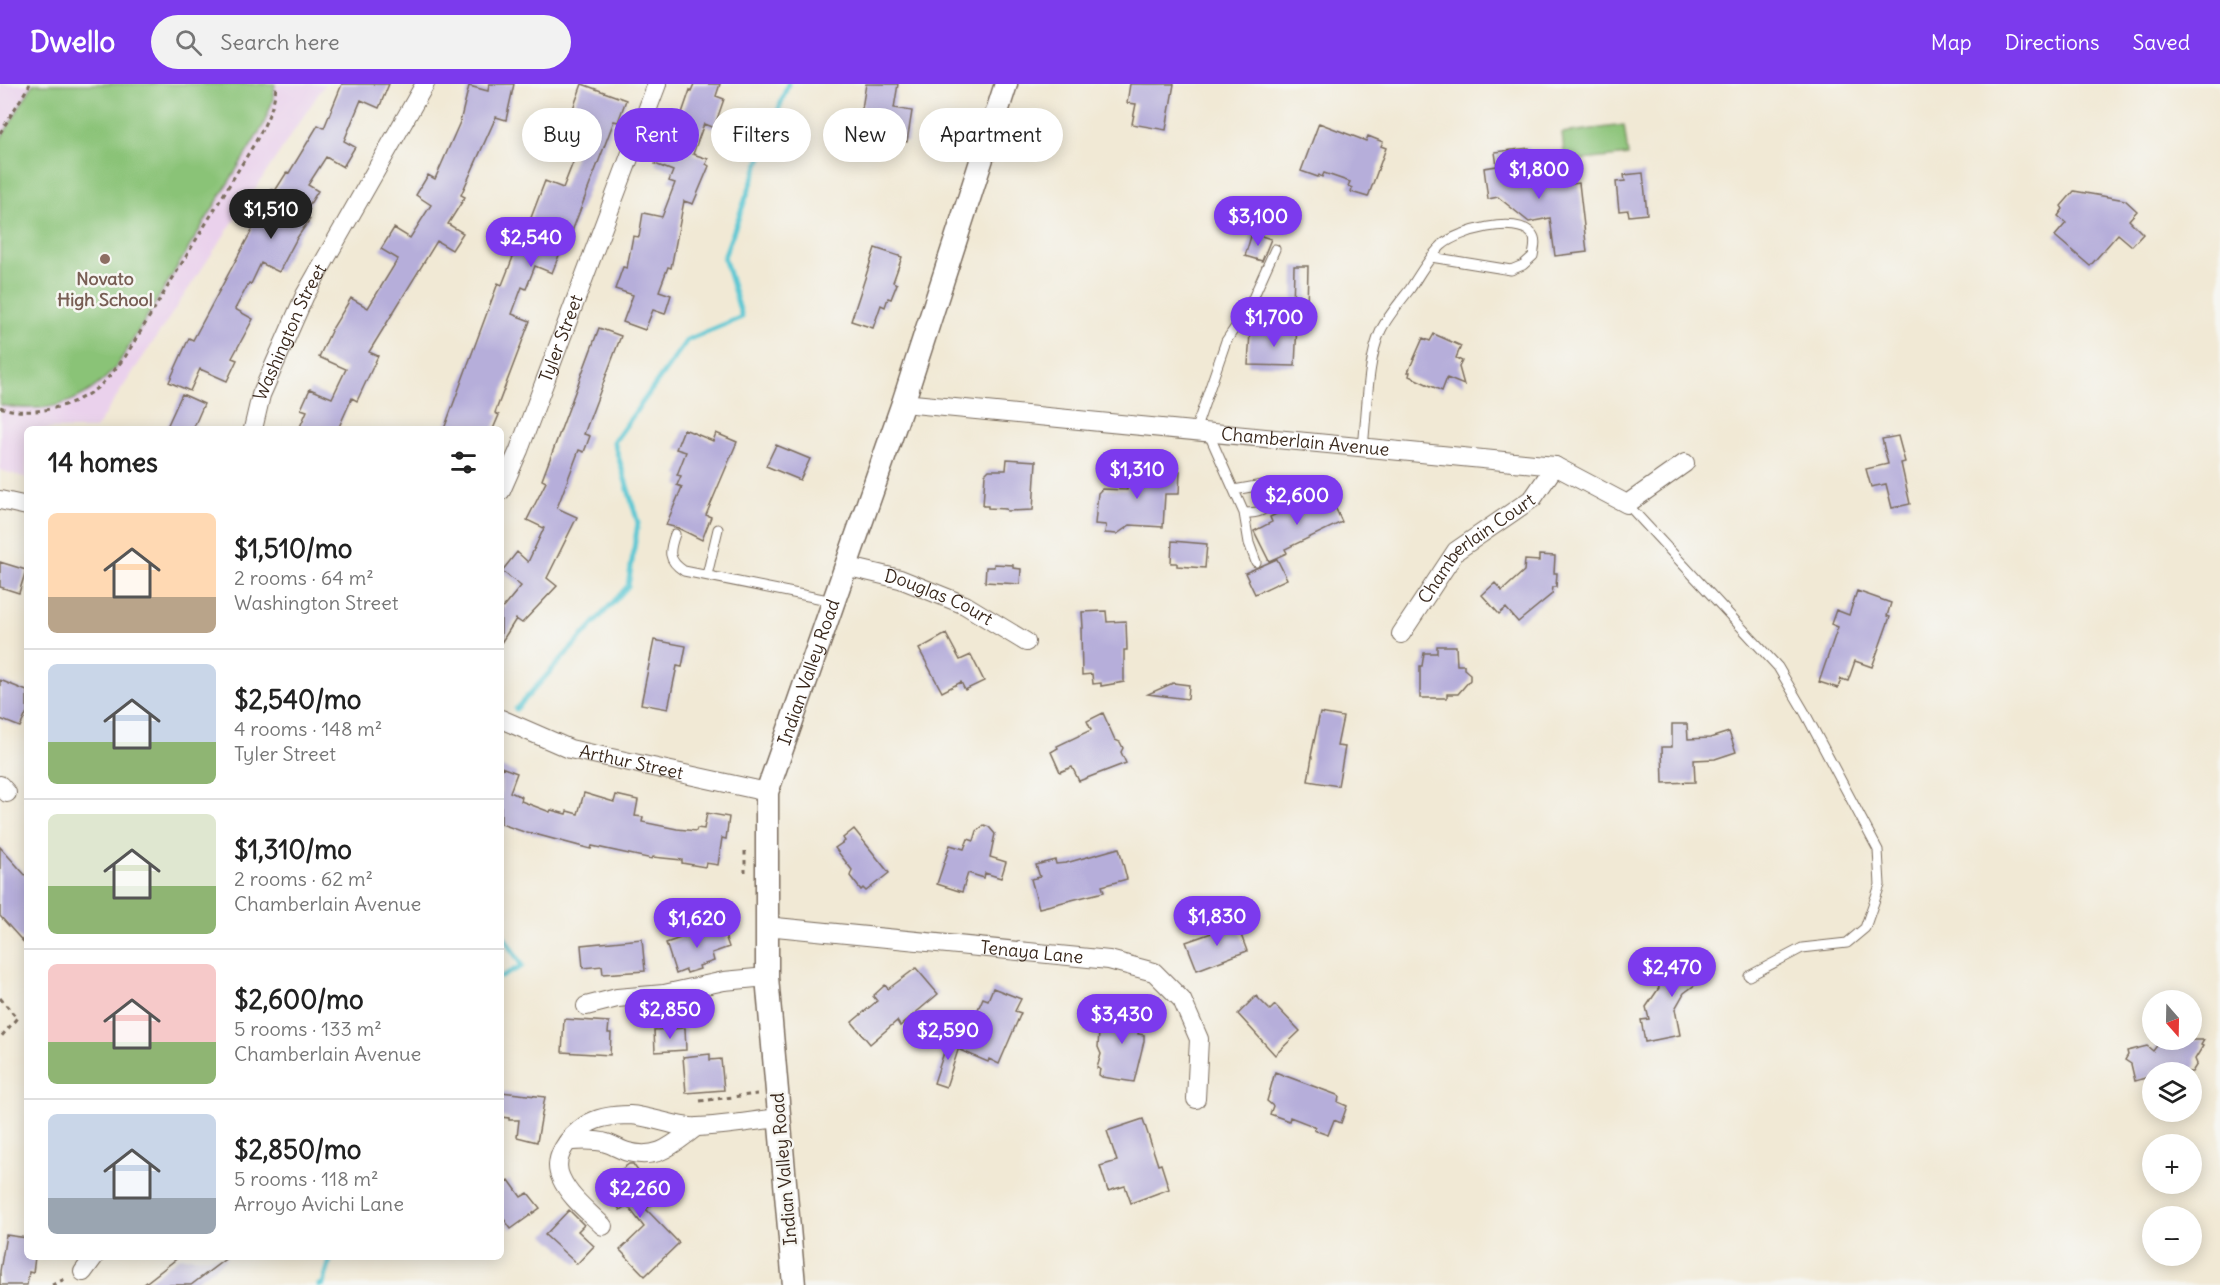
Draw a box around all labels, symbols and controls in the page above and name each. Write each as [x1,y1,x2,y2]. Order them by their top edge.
search box [151,15,571,69]
text: Dwello [30,24,115,60]
icon: search [172,26,205,59]
text: Search here [220,28,340,56]
text: Map [1931,29,1972,56]
text: Directions [2005,29,2099,56]
text: Saved [2132,29,2190,56]
chip: Buy [522,108,602,162]
chip: Rent [614,108,699,162]
chip: Filters [711,108,811,162]
chip: New [823,108,907,162]
chip: Apartment [919,108,1063,162]
pin: $1,800 [1490,149,1588,200]
text: $1,800 [1509,156,1569,181]
pin: $1,510 [222,189,320,240]
text: $1,510 [243,196,299,221]
pin: $3,100 [1209,196,1307,247]
text: $3,100 [1228,203,1288,228]
pin: $2,540 [482,217,580,268]
text: $2,540 [500,224,562,249]
marker: Novato High School [98,252,112,266]
street label: Washington Street [248,260,331,404]
place label: Novato High School [57,267,153,311]
street label: Tyler Street [534,291,588,385]
pin: $1,700 [1225,297,1323,348]
text: $1,700 [1245,304,1304,329]
street label: Chamberlain Avenue [1220,422,1390,461]
text: 14 homes [48,446,158,479]
icon: filters [447,446,480,479]
pin: $1,310 [1088,449,1186,500]
text: $1,310 [1109,456,1165,481]
pin: $2,600 [1248,475,1346,526]
text: $2,600 [1265,482,1329,507]
street label: Chamberlain Court [1412,488,1539,608]
text: $1,510/mo [234,532,352,565]
icon: home [96,537,168,609]
street label: Douglas Court [882,564,997,630]
text: 2 rooms · 64 m² [234,565,374,590]
text: Washington Street [234,590,399,615]
street label: Indian Valley Road [772,596,845,748]
text: $2,540/mo [234,683,361,716]
icon: home [96,688,168,760]
text: 4 rooms · 148 m² [234,716,382,741]
street label: Arthur Street [577,739,685,784]
text: Tyler Street [234,741,336,766]
text: $1,310/mo [234,833,352,866]
icon: home [96,838,168,910]
text: 2 rooms · 62 m² [234,866,373,891]
text: Chamberlain Avenue [234,891,421,916]
pin: $1,830 [1168,896,1266,947]
pin: $1,620 [648,898,746,949]
text: $1,830 [1188,903,1246,928]
text: $1,620 [668,905,726,930]
street label: Tenaya Lane [979,935,1084,968]
pin: $2,470 [1623,947,1721,998]
text: $2,470 [1642,954,1702,979]
text: $2,600/mo [234,983,364,1016]
icon: home [96,988,168,1060]
pin: $2,850 [621,989,719,1040]
north arrow [2142,990,2202,1050]
map controls [2142,990,2202,1266]
pin: $3,430 [1073,994,1171,1045]
text: $2,850 [639,996,701,1021]
text: $3,430 [1091,1001,1153,1026]
pin: $2,590 [899,1010,997,1061]
text: 5 rooms · 133 m² [234,1016,382,1041]
text: $2,590 [917,1017,979,1042]
text: Chamberlain Avenue [234,1041,421,1066]
button: layers [2142,1062,2202,1122]
street label: Indian Valley Road [765,1091,802,1246]
text: $2,850/mo [234,1133,361,1166]
button: + [2142,1134,2202,1194]
icon: home [96,1138,168,1210]
text: 5 rooms · 118 m² [234,1166,379,1191]
pin: $2,260 [591,1168,689,1219]
text: $2,260 [609,1175,671,1200]
text: Arroyo Avichi Lane [234,1191,404,1216]
button: − [2142,1206,2202,1266]

